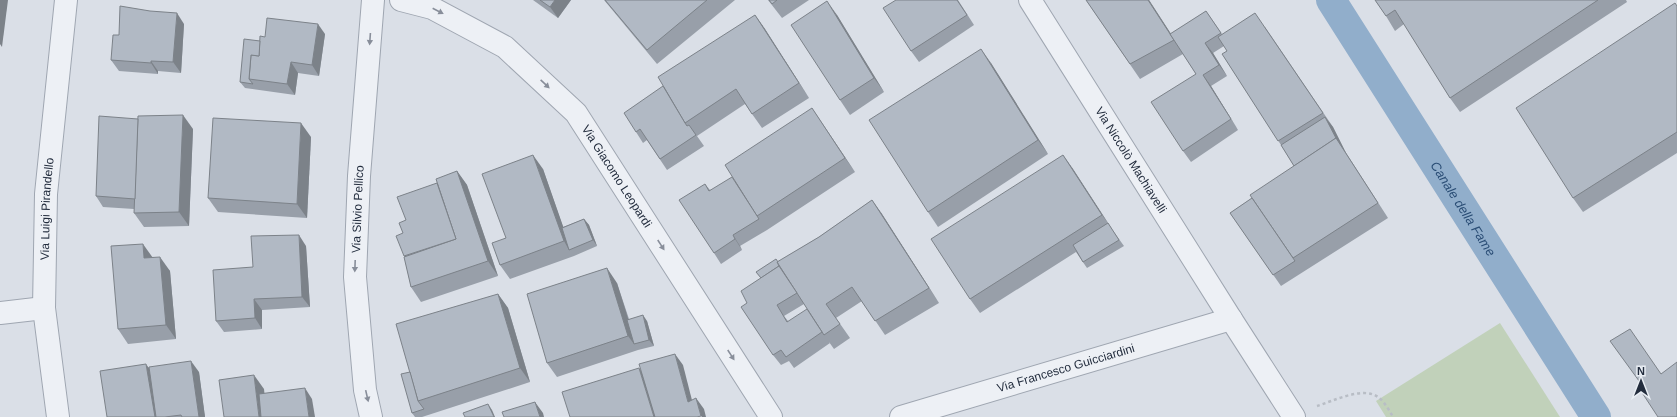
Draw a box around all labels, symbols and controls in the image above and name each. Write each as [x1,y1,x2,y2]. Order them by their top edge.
one-way arrow [432,8,444,15]
one-way arrow [366,33,373,45]
one-way arrow [540,79,550,89]
street label: Via Niccolò Machiavelli [1092,104,1169,216]
street label: Via Giacomo Leopardi [579,123,655,230]
street label: Via Luigi Pirandello [38,157,57,260]
water label: Canale della Fame [1428,158,1499,259]
street label: Via Silvio Pellico [349,164,367,253]
one-way arrow [657,240,665,250]
one-way arrow [352,260,358,273]
street label: Via Francesco Guicciardini [995,341,1136,395]
one-way arrow [728,349,735,360]
north arrow [1621,361,1661,401]
text: N [1637,365,1645,377]
one-way arrow [364,390,370,402]

